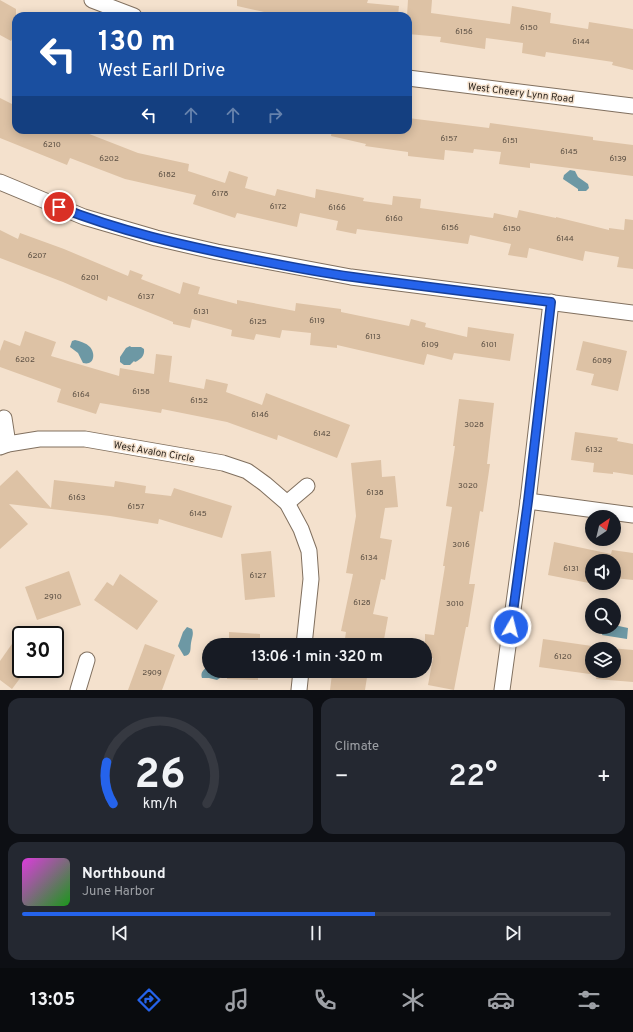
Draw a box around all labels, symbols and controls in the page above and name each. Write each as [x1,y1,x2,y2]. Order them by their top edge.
house number: 6150 [520,23,538,33]
text: 130 m [98,25,176,61]
house number: 6156 [455,27,473,37]
icon: left [32,28,84,80]
house number: 6144 [572,37,590,47]
text: West Earll Drive [98,60,225,83]
street label: West Cheery Lynn Road [467,81,575,106]
icon: left [138,104,160,126]
icon: ahead [180,104,202,126]
icon: ahead [222,104,244,126]
icon: right [264,104,286,126]
house number: 6157 [441,134,457,144]
house number: 6151 [502,136,518,146]
house number: 6210 [43,140,61,150]
house number: 6145 [560,147,578,157]
house number: 6202 [99,154,119,164]
house number: 6139 [609,154,627,164]
house number: 6182 [158,170,176,180]
house number: 6178 [212,189,228,199]
pin [42,190,76,224]
icon: arrive [48,196,70,218]
house number: 6172 [270,202,286,212]
house number: 6166 [328,203,346,213]
house number: 6160 [385,214,403,224]
house number: 6156 [441,223,459,233]
house number: 6150 [503,224,521,234]
house number: 6144 [556,234,574,244]
house number: 6207 [28,251,46,261]
house number: 6201 [81,273,99,283]
house number: 6137 [138,292,154,302]
house number: 6131 [193,307,209,317]
house number: 6119 [309,316,325,326]
house number: 6125 [249,317,267,327]
house number: 6113 [365,332,381,342]
house number: 6109 [421,340,439,350]
house number: 6101 [481,340,497,350]
house number: 6202 [15,355,35,365]
house number: 6089 [592,356,612,366]
house number: 6158 [132,387,150,397]
house number: 6164 [72,390,90,400]
house number: 6152 [190,396,208,406]
house number: 6146 [251,410,269,420]
house number: 3028 [464,420,484,430]
house number: 6142 [313,429,331,439]
street label: West Avalon Circle [112,439,195,466]
house number: 6132 [585,445,603,455]
house number: 3020 [458,481,478,491]
house number: 6138 [366,488,384,498]
house number: 6163 [68,493,86,503]
house number: 6157 [128,502,144,512]
house number: 6145 [189,509,207,519]
north arrow [585,510,621,546]
map controls [585,510,621,678]
house number: 3016 [452,540,470,550]
house number: 6134 [360,553,378,563]
button: sound [585,554,621,590]
house number: 6131 [563,564,579,574]
house number: 6127 [250,571,266,581]
house number: 2910 [44,592,62,602]
house number: 6128 [353,598,371,608]
button: search [585,598,621,634]
house number: 3010 [446,599,464,609]
position arrow [490,606,532,648]
speed limit sign: 30 [12,626,64,678]
button: layers [585,642,621,678]
text: 13:06 · 1 min · 320 m [251,648,383,667]
house number: 6120 [554,652,572,662]
house number: 2909 [142,668,162,678]
text: Climate [335,739,379,755]
text: 26 [135,750,186,803]
text: 22° [448,759,497,796]
text: − [335,764,349,791]
text: + [597,764,611,791]
text: km/h [143,795,178,813]
text: Northbound [82,865,166,884]
text: June Harbor [82,884,155,900]
icon: previous [109,922,131,944]
icon: pause [305,922,327,944]
icon: next [502,922,524,944]
icon: directions [135,986,163,1014]
icon: music [223,986,251,1014]
icon: phone [311,986,339,1014]
icon: climate [399,986,427,1014]
icon: car [487,986,515,1014]
icon: filters [575,986,603,1014]
text: 13:05 [30,989,75,1012]

